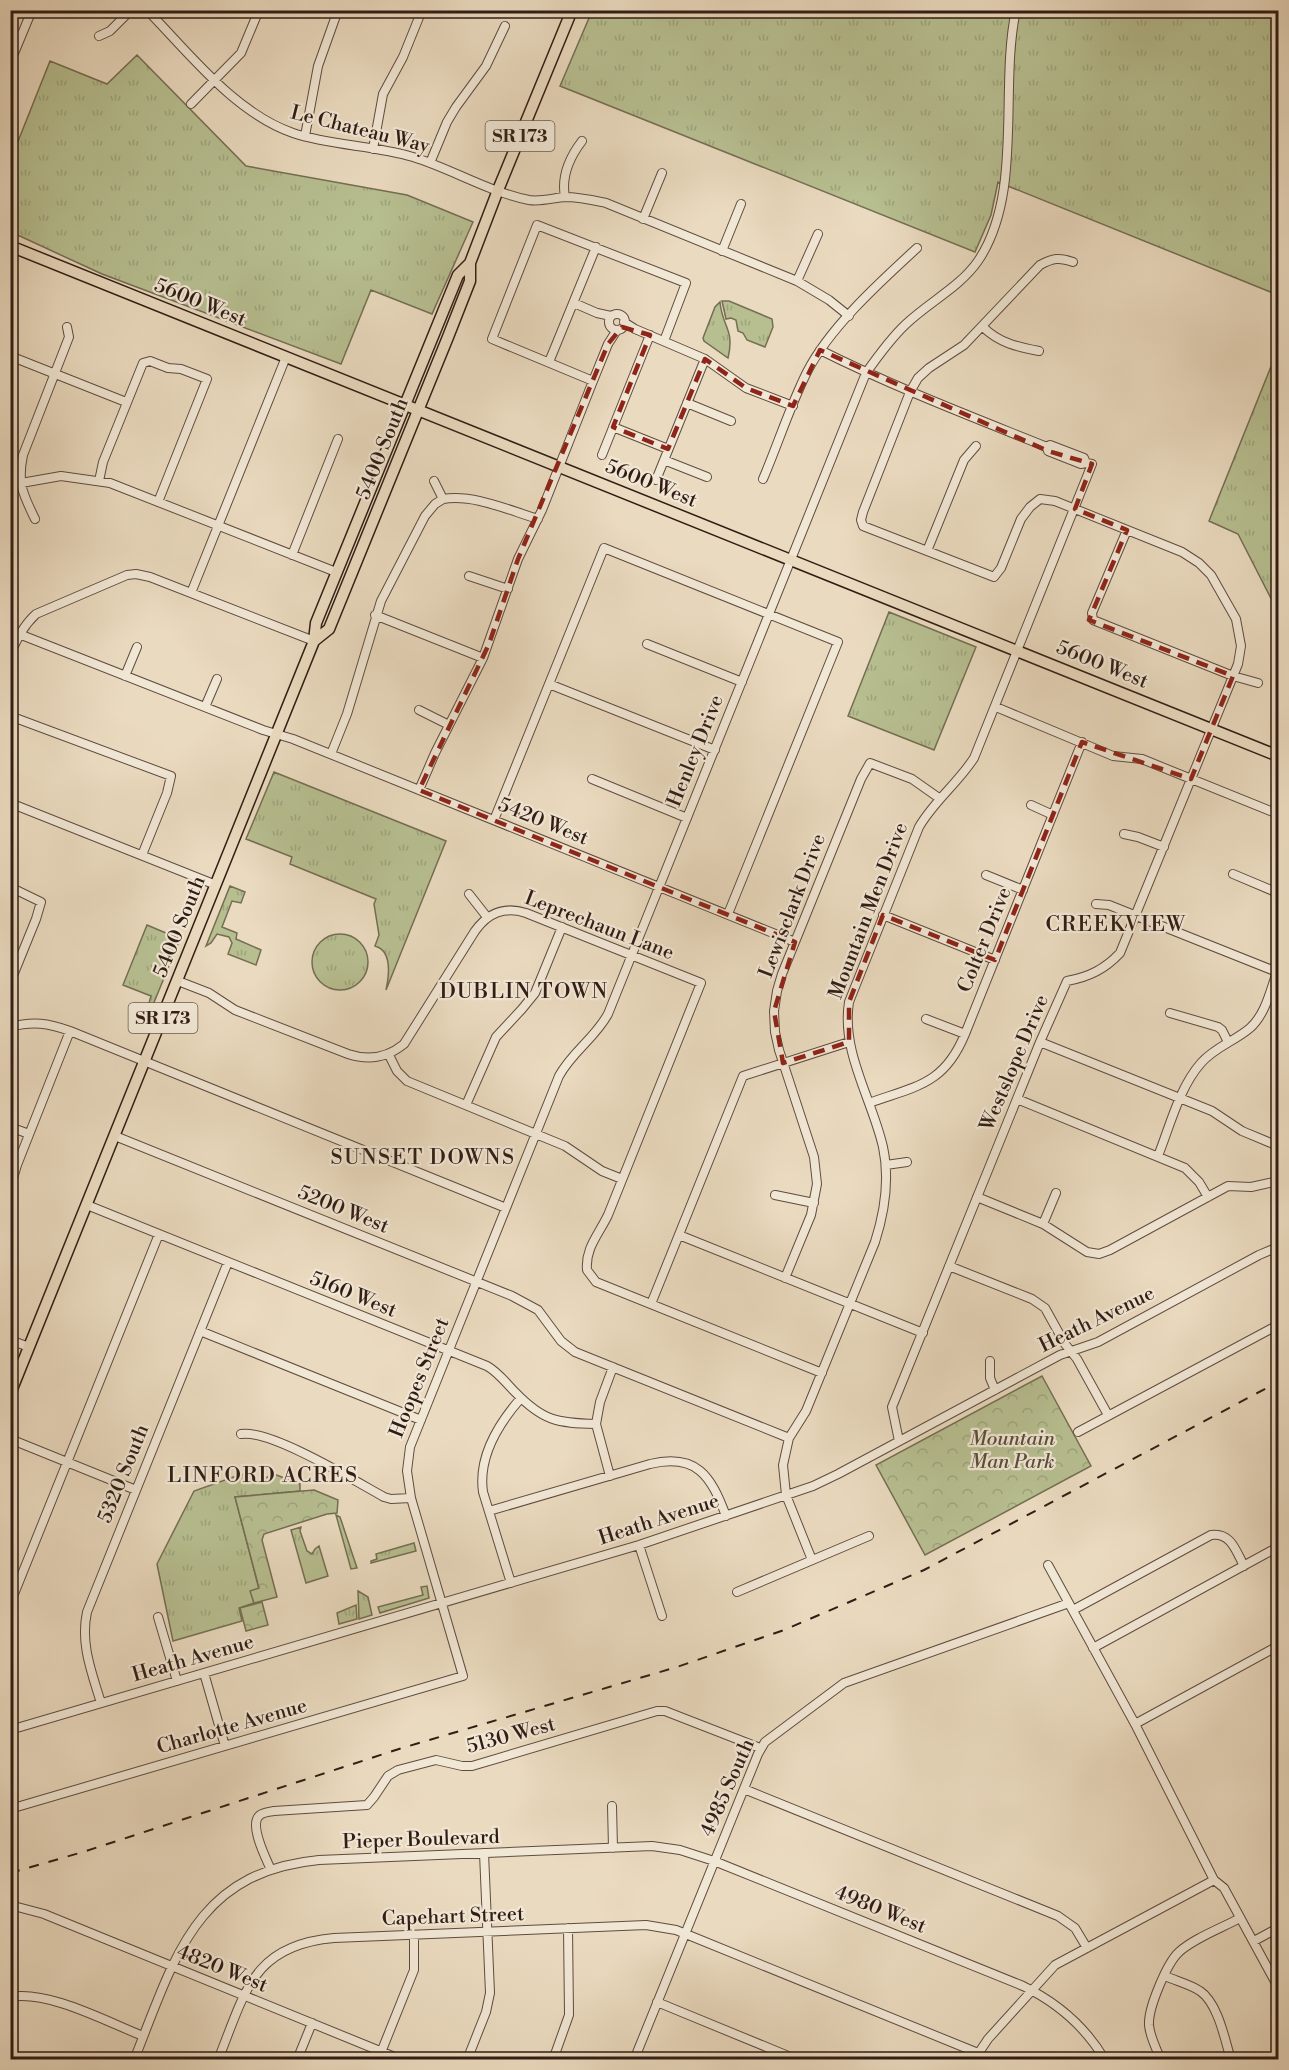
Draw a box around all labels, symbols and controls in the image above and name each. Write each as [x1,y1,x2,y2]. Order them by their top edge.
street label: Le Chateau Way [288,101,432,159]
road number: SR 173 [486,121,554,151]
street label: 5600 West [150,273,250,333]
street label: 5400 South [351,394,415,503]
street label: 5600 West [601,454,701,514]
street label: 5600 West [1052,635,1152,695]
street label: Henley Drive [662,691,730,811]
street label: 5420 West [494,793,592,851]
street label: Mountain Men Drive [824,819,914,1003]
street label: Lewisclark Drive [754,830,832,982]
street label: 5400 South [148,872,212,981]
street label: Colter Drive [953,884,1017,996]
street label: Leprechaun Lane [521,886,677,966]
district label: CREEKVIEW [1045,912,1187,938]
district label: DUBLIN TOWN [439,979,609,1005]
street label: Westslope Drive [975,991,1055,1136]
road number: SR 173 [128,1003,198,1033]
district label: SUNSET DOWNS [330,1145,516,1171]
street label: 5200 West [294,1180,392,1240]
street label: 5160 West [306,1266,400,1324]
street label: Heath Avenue [1035,1281,1159,1359]
street label: Hoopes Street [385,1314,455,1442]
street label: 5320 South [93,1421,155,1527]
park label: Mountain Man Park [969,1427,1056,1475]
district label: LINFORD ACRES [167,1463,359,1489]
street label: Heath Avenue [595,1489,723,1551]
street label: Heath Avenue [129,1630,257,1688]
street label: Charlotte Avenue [154,1694,310,1760]
street label: 5130 West [464,1712,558,1760]
street label: 4985 South [695,1735,761,1841]
street label: Pieper Boulevard [342,1825,501,1855]
street label: 4980 West [831,1880,929,1940]
street label: Capehart Street [381,1902,525,1932]
street label: 4820 West [173,1939,271,1999]

